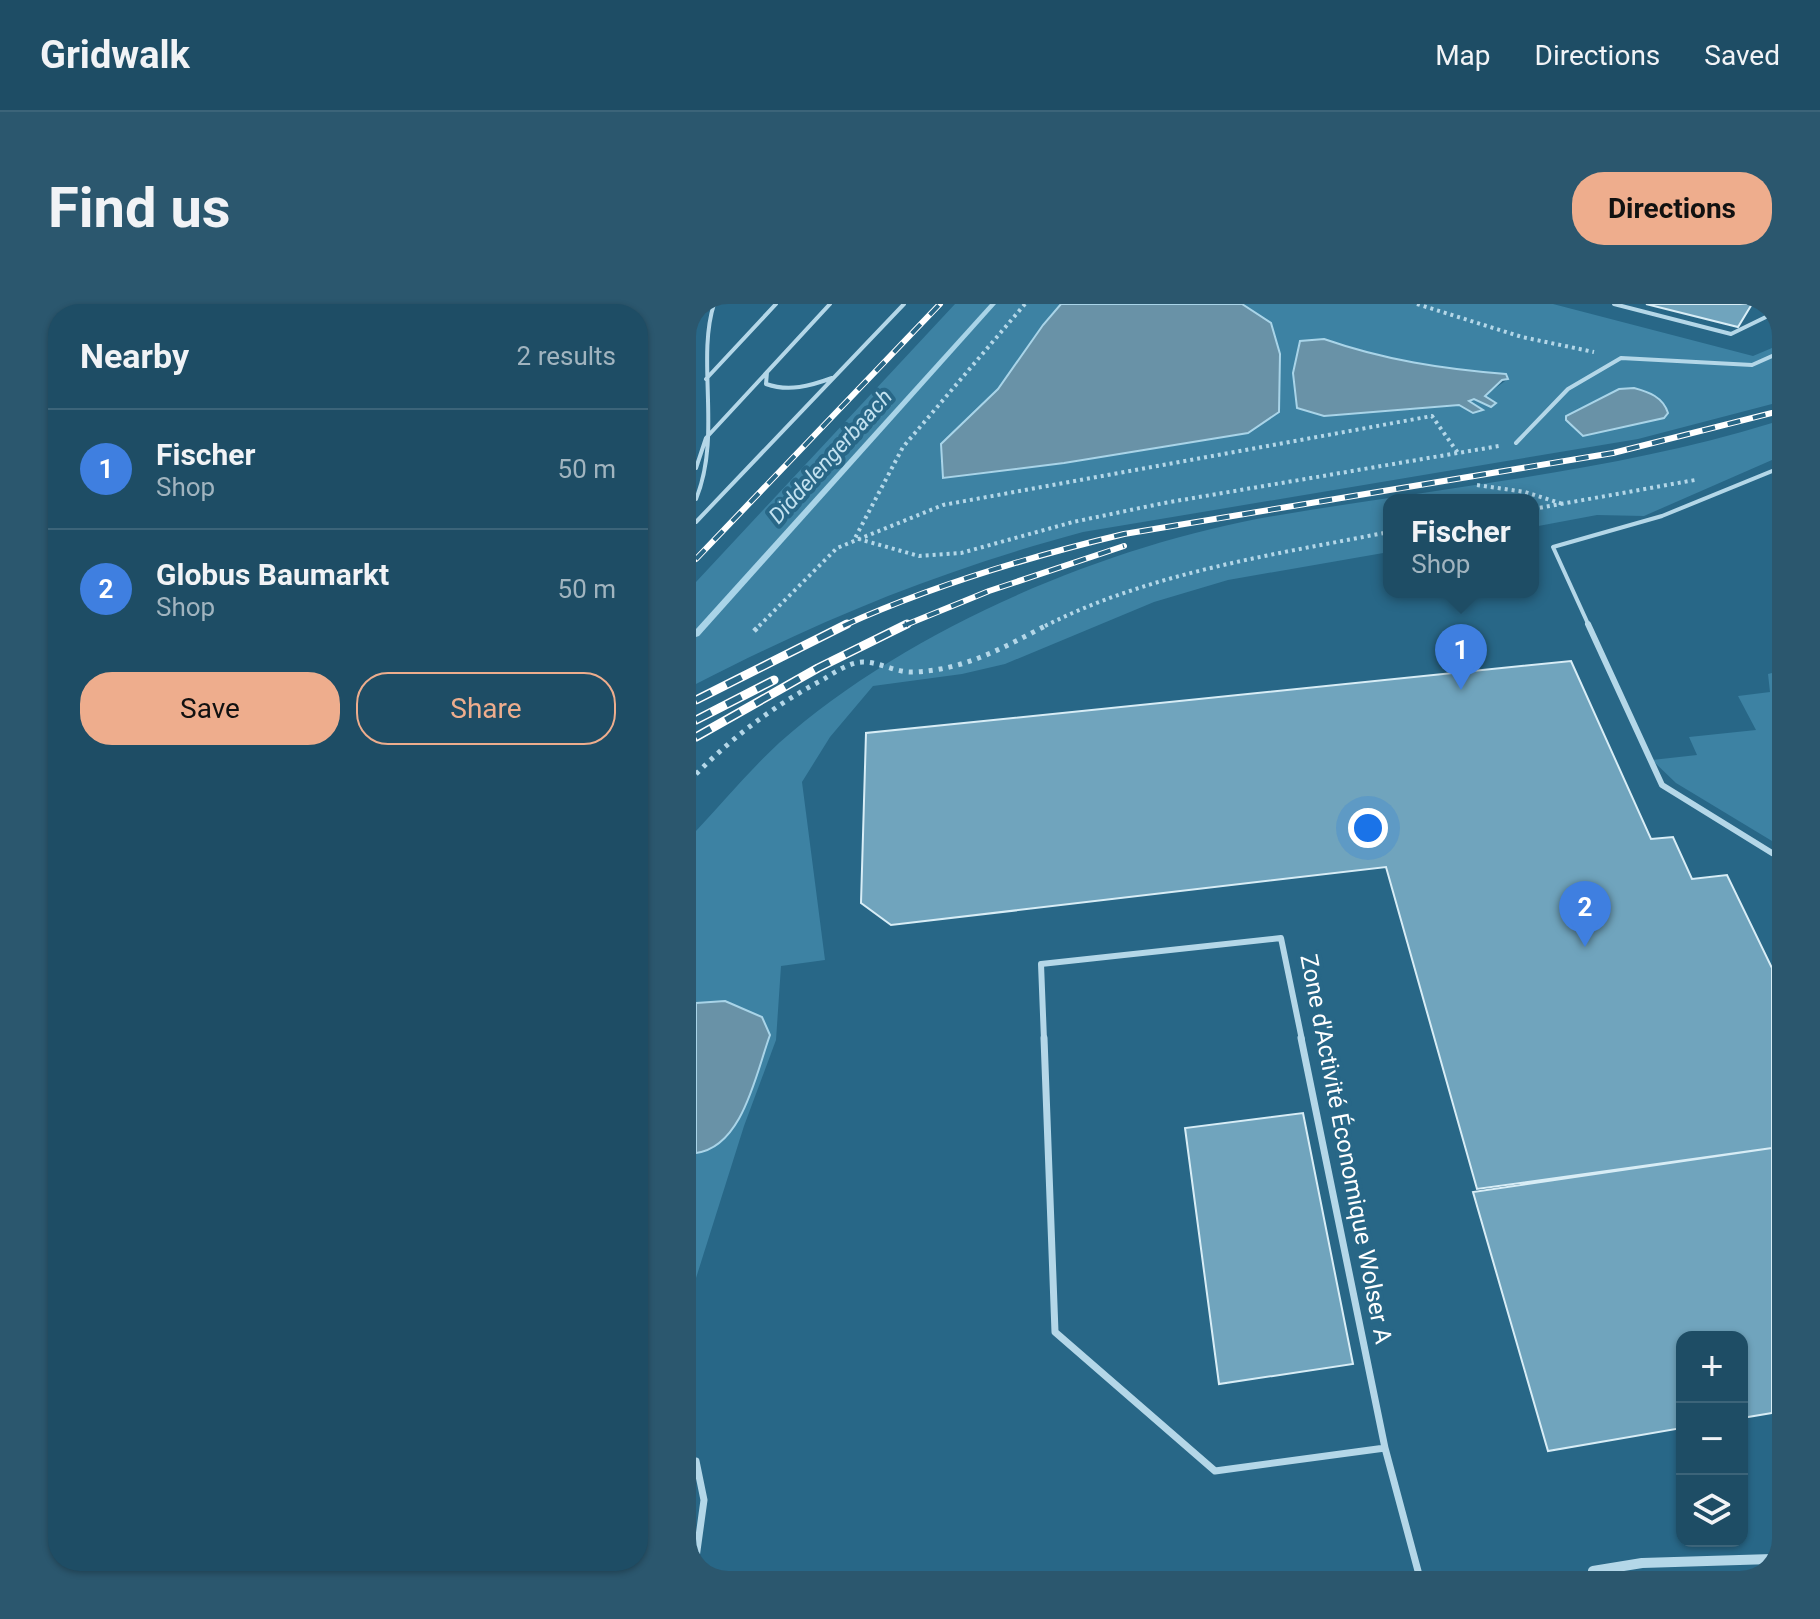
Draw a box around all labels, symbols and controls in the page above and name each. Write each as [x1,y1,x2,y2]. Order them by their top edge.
text: Gridwalk [40,33,190,77]
text: Map [1435,39,1491,72]
text: Directions [1535,39,1660,72]
text: Saved [1704,39,1780,72]
button: Directions [1572,172,1772,245]
text: Find us [48,175,231,241]
text: Nearby [80,336,189,376]
text: 2 results [517,341,616,371]
water label: Diddelengerbaach [764,384,897,528]
text: Fischer [156,437,255,472]
text: 1 [99,454,113,484]
text: 50 m [558,454,616,484]
text: Shop [156,472,215,502]
popup [1383,494,1539,598]
text: Fischer [1411,514,1511,549]
text: Shop [1411,549,1470,579]
text: Globus Baumarkt [156,557,389,592]
text: 2 [99,574,113,604]
text: 50 m [558,574,616,604]
text: Shop [156,592,215,622]
pin: 1 [1435,624,1487,690]
button: Save [80,672,340,745]
button: Share [356,672,616,745]
your location [1348,808,1388,848]
pin: 2 [1559,881,1611,947]
street label: Zone d'Activité Économique Wolser A [1294,952,1398,1347]
map controls [1676,1331,1748,1547]
button: + [1676,1331,1748,1403]
button: − [1676,1403,1748,1475]
button: layers [1676,1475,1748,1547]

